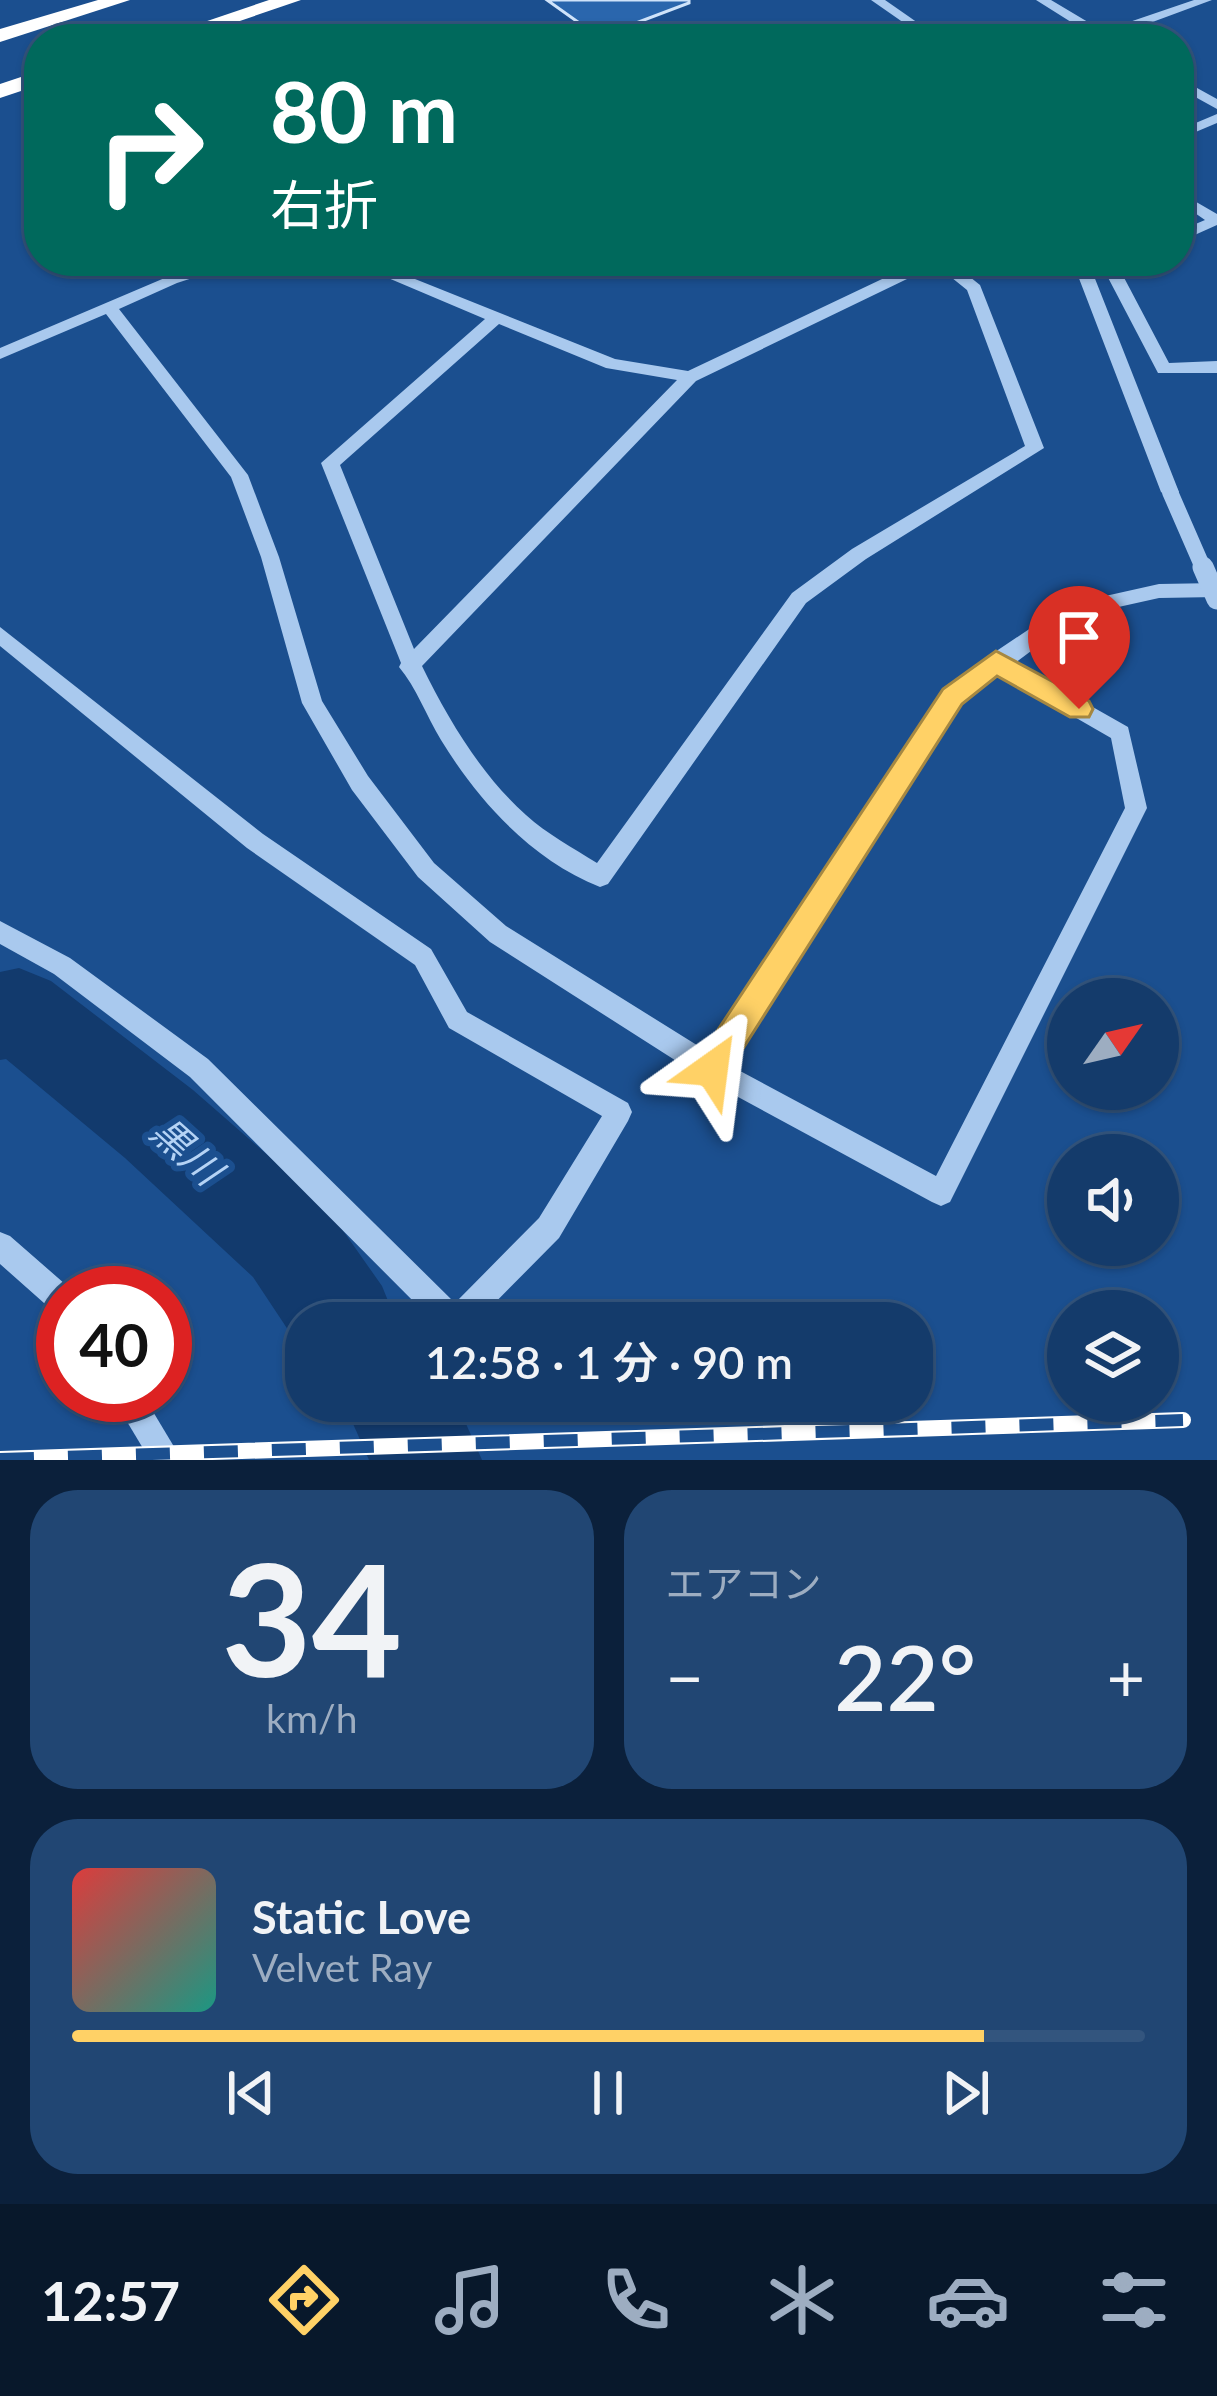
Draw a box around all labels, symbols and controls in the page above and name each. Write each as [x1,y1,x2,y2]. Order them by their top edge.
text: 80 m [270,60,458,161]
icon: right [72,72,228,228]
text: 右折 [270,172,378,237]
pin [1028,586,1130,709]
icon: arrive [1046,604,1112,670]
north arrow [1047,978,1179,1110]
map controls [1047,978,1179,1422]
position arrow [649,1006,775,1132]
water label: 黒川 [143,1107,234,1196]
button: sound [1047,1134,1179,1266]
speed limit sign: 40 [36,1266,192,1422]
button: layers [1047,1290,1179,1422]
text: 12:58 · 1 分 · 90 m [425,1335,793,1389]
text: 34 [221,1523,402,1710]
text: エアコン [666,1560,822,1606]
text: 22° [834,1622,976,1730]
text: − [666,1637,704,1716]
text: + [1107,1637,1145,1716]
text: km/h [266,1695,357,1741]
text: Static Love [252,1890,471,1944]
text: Velvet Ray [252,1944,432,1990]
icon: previous [218,2060,284,2126]
icon: pause [575,2060,641,2126]
icon: next [933,2060,999,2126]
icon: directions [262,2258,346,2342]
icon: music [428,2258,512,2342]
icon: phone [594,2258,678,2342]
icon: climate [760,2258,844,2342]
icon: car [926,2258,1010,2342]
icon: filters [1092,2258,1176,2342]
text: 12:57 [41,2268,180,2333]

